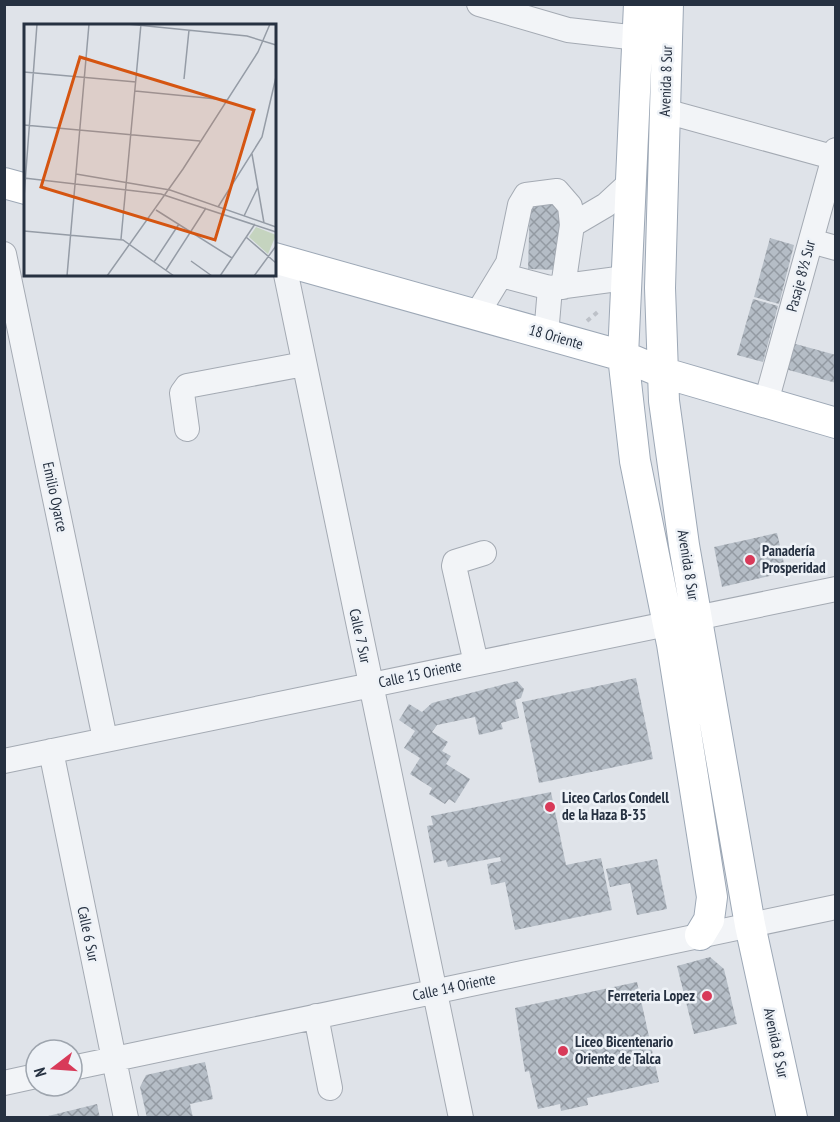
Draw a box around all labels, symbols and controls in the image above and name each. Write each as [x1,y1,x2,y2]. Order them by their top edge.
inset map [24,24,276,276]
street label: Avenida 8 Sur [655,44,676,117]
street label: Pasaje 8½ Sur [782,237,819,314]
street label: 18 Oriente [527,320,585,353]
street label: Emilio Oyarce [39,460,72,534]
street label: Avenida 8 Sur [674,528,704,602]
place label: Panadería Prosperidad [762,541,826,577]
marker: Panadería Prosperidad [743,553,757,567]
street label: Calle 7 Sur [345,607,376,666]
street label: Calle 15 Oriente [377,655,463,692]
place label: Liceo Carlos Condell de la Haza B-35 [562,788,669,824]
marker: Liceo Carlos Condell de la Haza B-35 [543,800,557,814]
street label: Calle 6 Sur [73,905,104,964]
street label: Calle 14 Oriente [411,968,497,1005]
place label: Ferreteria Lopez [608,986,695,1005]
marker: Ferreteria Lopez [700,989,714,1003]
street label: Avenida 8 Sur [760,1006,793,1081]
place label: Liceo Bicentenario Oriente de Talca [575,1032,673,1068]
north arrow [24,1038,84,1098]
marker: Liceo Bicentenario Oriente de Talca [556,1044,570,1058]
text: N [29,1065,50,1079]

